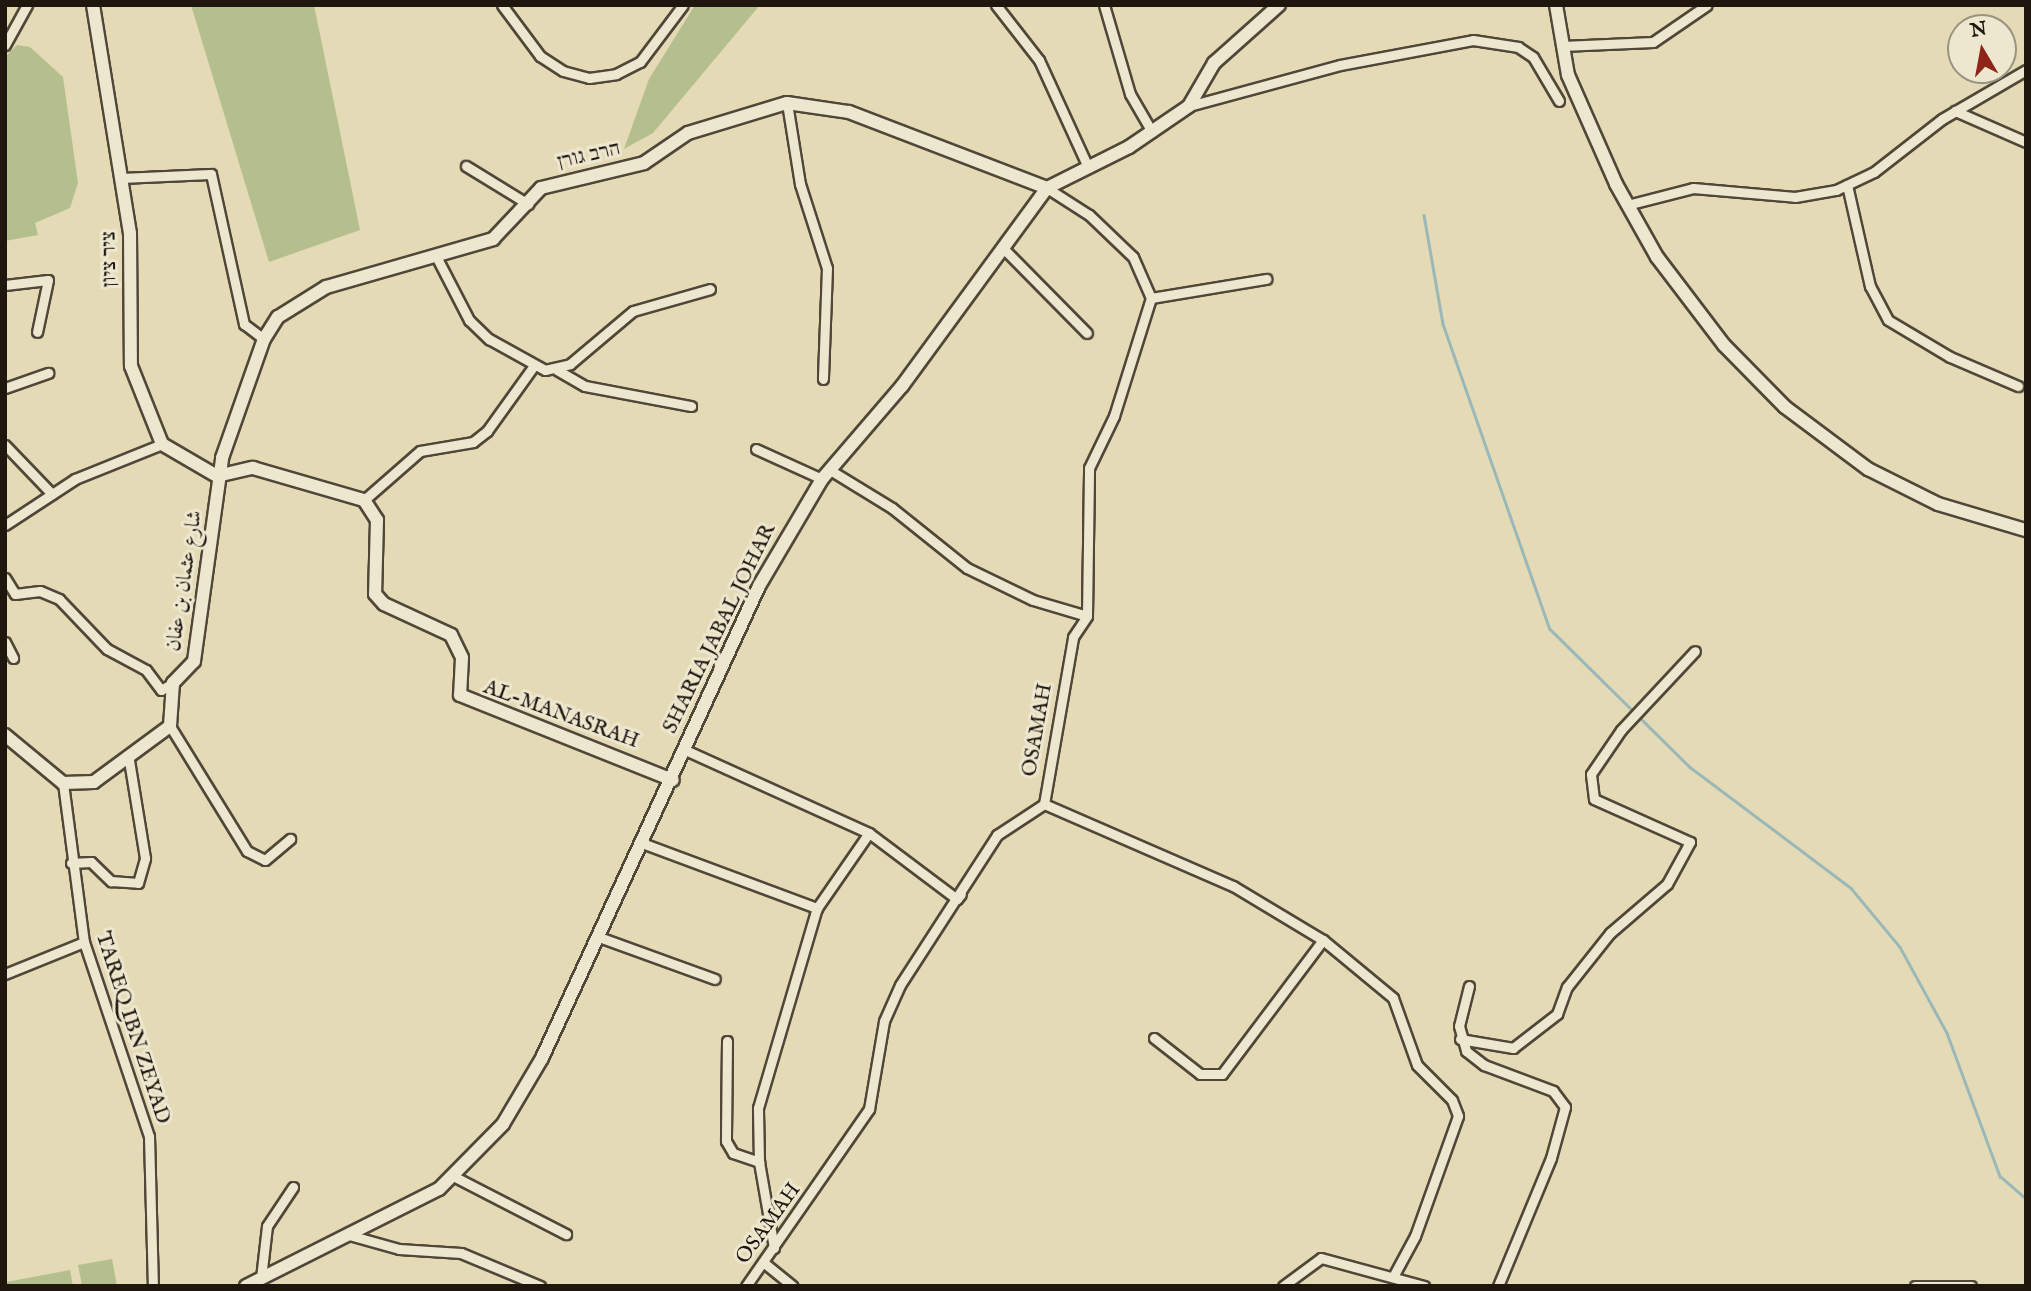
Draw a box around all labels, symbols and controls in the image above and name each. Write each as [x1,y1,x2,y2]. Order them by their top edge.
north arrow [1947,14,2017,84]
text: N [1969,17,1989,44]
street label: הרב גורן [555,137,623,175]
street label: ציר ציון [97,231,123,287]
street label: شارع عثمان بن عفان [161,509,209,653]
street label: SHARIA JABAL JOHAR [658,520,782,738]
street label: AL-MANASRAH [480,675,642,755]
street label: OSAMAH [1017,681,1059,779]
street label: TAREQ IBN ZEYAD [89,929,175,1127]
street label: OSAMAH [731,1178,807,1270]

